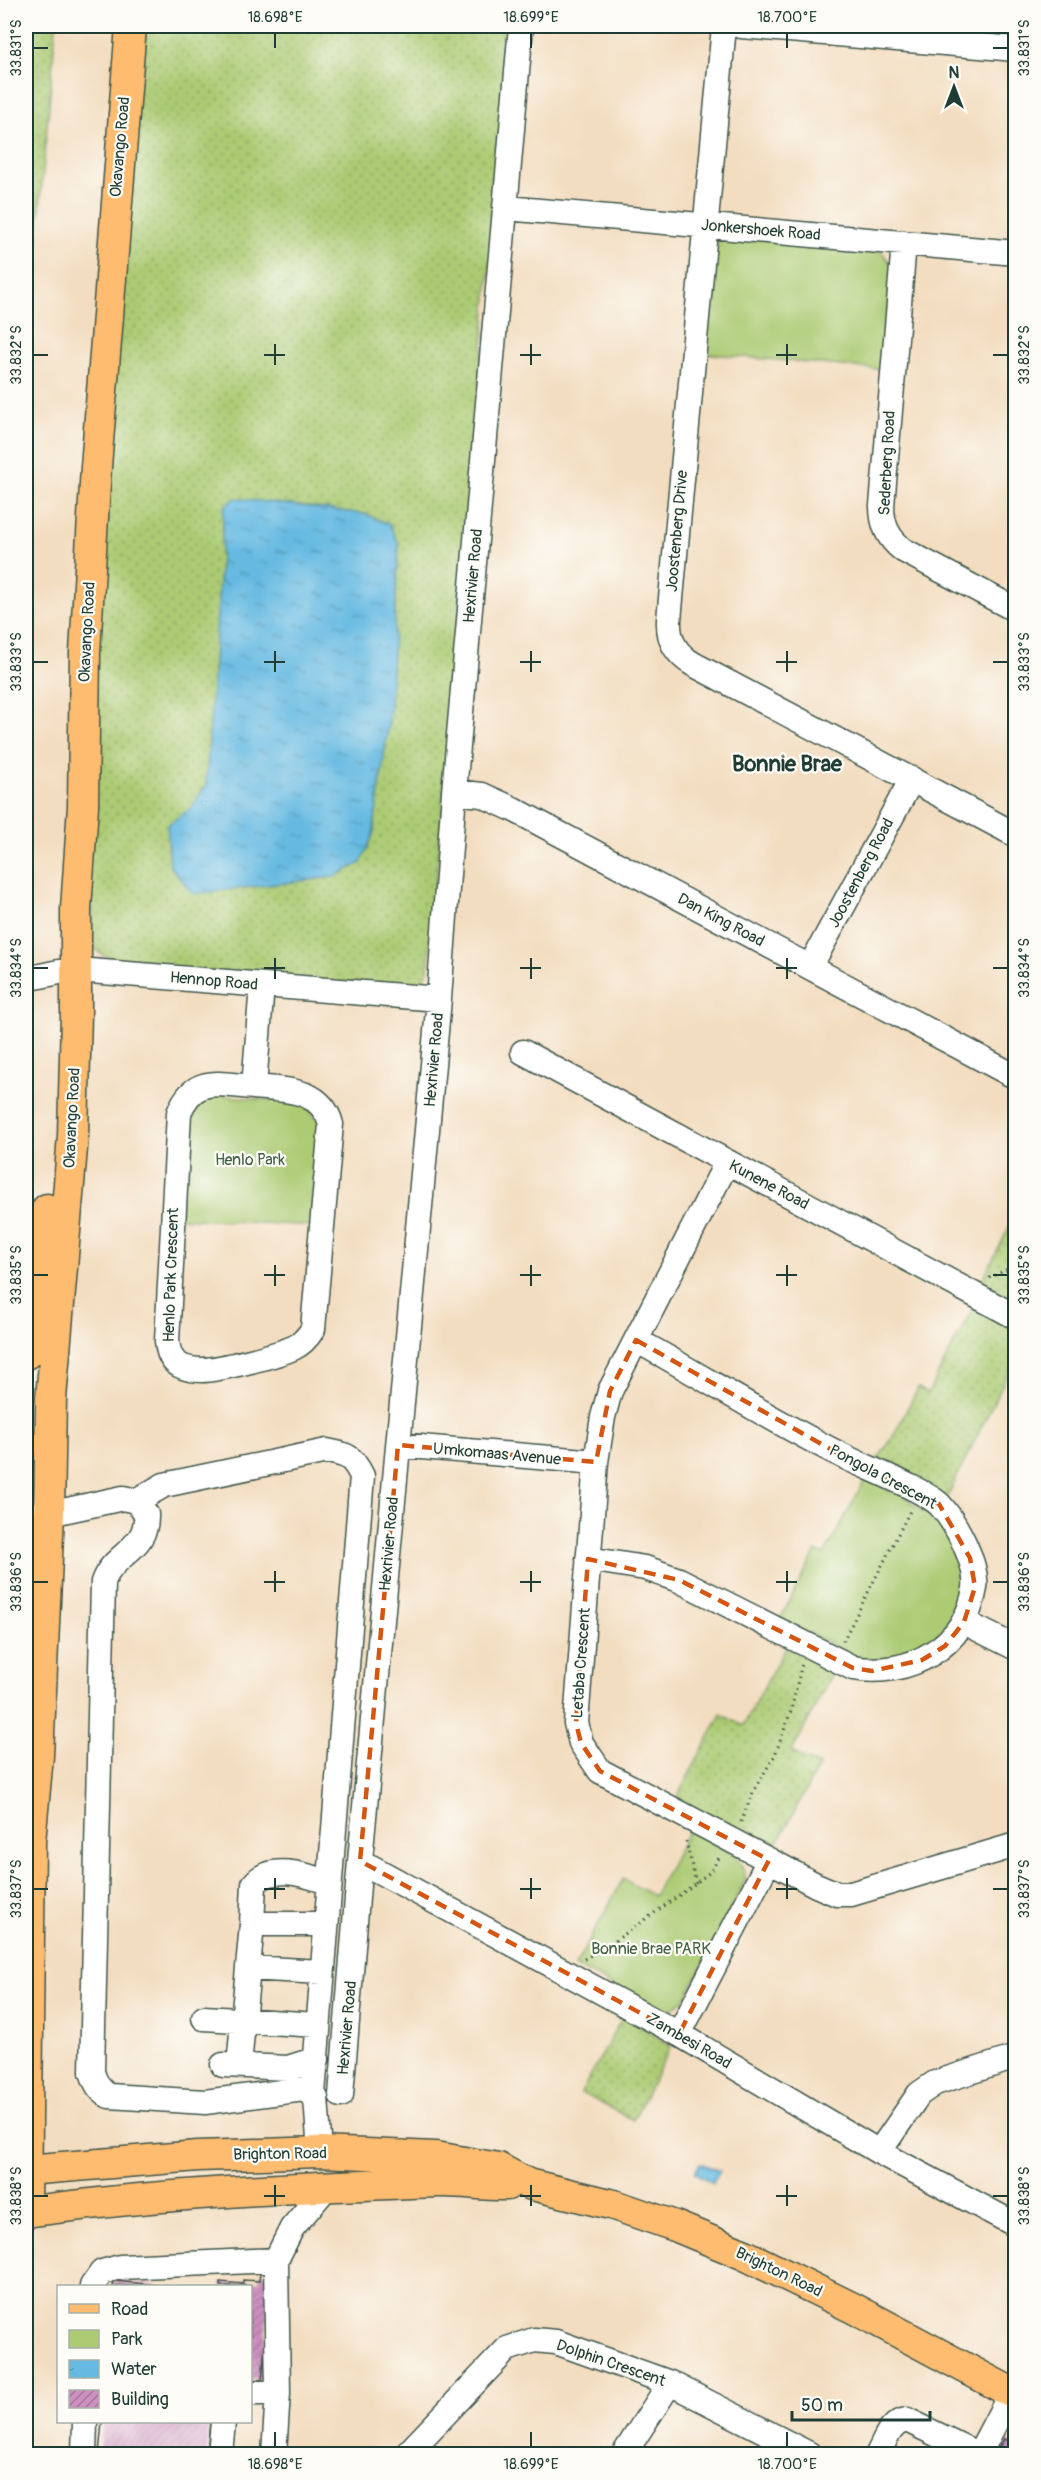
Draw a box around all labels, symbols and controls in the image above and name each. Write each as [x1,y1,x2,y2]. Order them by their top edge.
text: 18.698°E [247,8,303,27]
text: 18.699°E [503,8,559,27]
text: 18.700°E [757,8,817,27]
text: 33.831°S [7,19,26,77]
text: 33.831°S [1015,19,1034,77]
north arrow [924,57,984,117]
text: N [949,63,960,83]
street label: Okavango Road [106,96,134,198]
street label: Jonkershoek Road [700,215,822,245]
text: 33.832°S [7,325,26,385]
text: 33.832°S [1015,325,1034,385]
street label: Sederberg Road [874,410,900,516]
street label: Joostenberg Drive [662,469,692,593]
street label: Hexrivier Road [459,528,487,624]
street label: Okavango Road [74,581,100,683]
text: 33.833°S [7,632,26,692]
text: 33.833°S [1015,632,1034,692]
district label: Bonnie Brae [732,750,843,778]
street label: Joostenberg Road [824,815,898,931]
street label: Dan King Road [674,889,768,951]
text: 33.834°S [7,938,26,998]
text: 33.834°S [1015,938,1034,998]
street label: Hennop Road [169,967,259,995]
street label: Hexrivier Road [420,1012,448,1108]
street label: Okavango Road [59,1067,85,1169]
park label: Henlo Park [215,1150,285,1170]
street label: Kunene Road [726,1156,812,1214]
street label: Henlo Park Crescent [159,1207,183,1343]
text: 33.835°S [7,1245,26,1305]
text: 33.835°S [1015,1245,1034,1305]
street label: Umkomaas Avenue [432,1438,562,1470]
street label: Pongola Crescent [826,1440,941,1514]
street label: Hexrivier Road [375,1496,403,1592]
text: 33.836°S [7,1552,26,1612]
text: 33.836°S [1015,1552,1034,1612]
street label: Letaba Crescent [567,1606,595,1719]
text: 33.837°S [7,1859,26,1919]
text: 33.837°S [1015,1859,1034,1919]
park label: Bonnie Brae PARK [591,1939,711,1959]
street label: Hexrivier Road [333,1980,361,2076]
street label: Zambesi Road [643,2009,735,2073]
street label: Brighton Road [233,2143,327,2165]
text: 33.838°S [7,2167,26,2225]
text: 33.838°S [1015,2167,1034,2225]
street label: Brighton Road [732,2242,826,2302]
legend [57,2285,252,2423]
text: Road [111,2298,148,2321]
text: Park [111,2328,143,2351]
street label: Dolphin Crescent [554,2335,669,2391]
text: Water [111,2358,157,2381]
scale bar [792,2384,930,2422]
text: Building [111,2388,169,2411]
text: 50 m [801,2394,843,2417]
text: 18.698°E [247,2455,303,2474]
text: 18.699°E [503,2455,559,2474]
text: 18.700°E [757,2455,817,2474]

